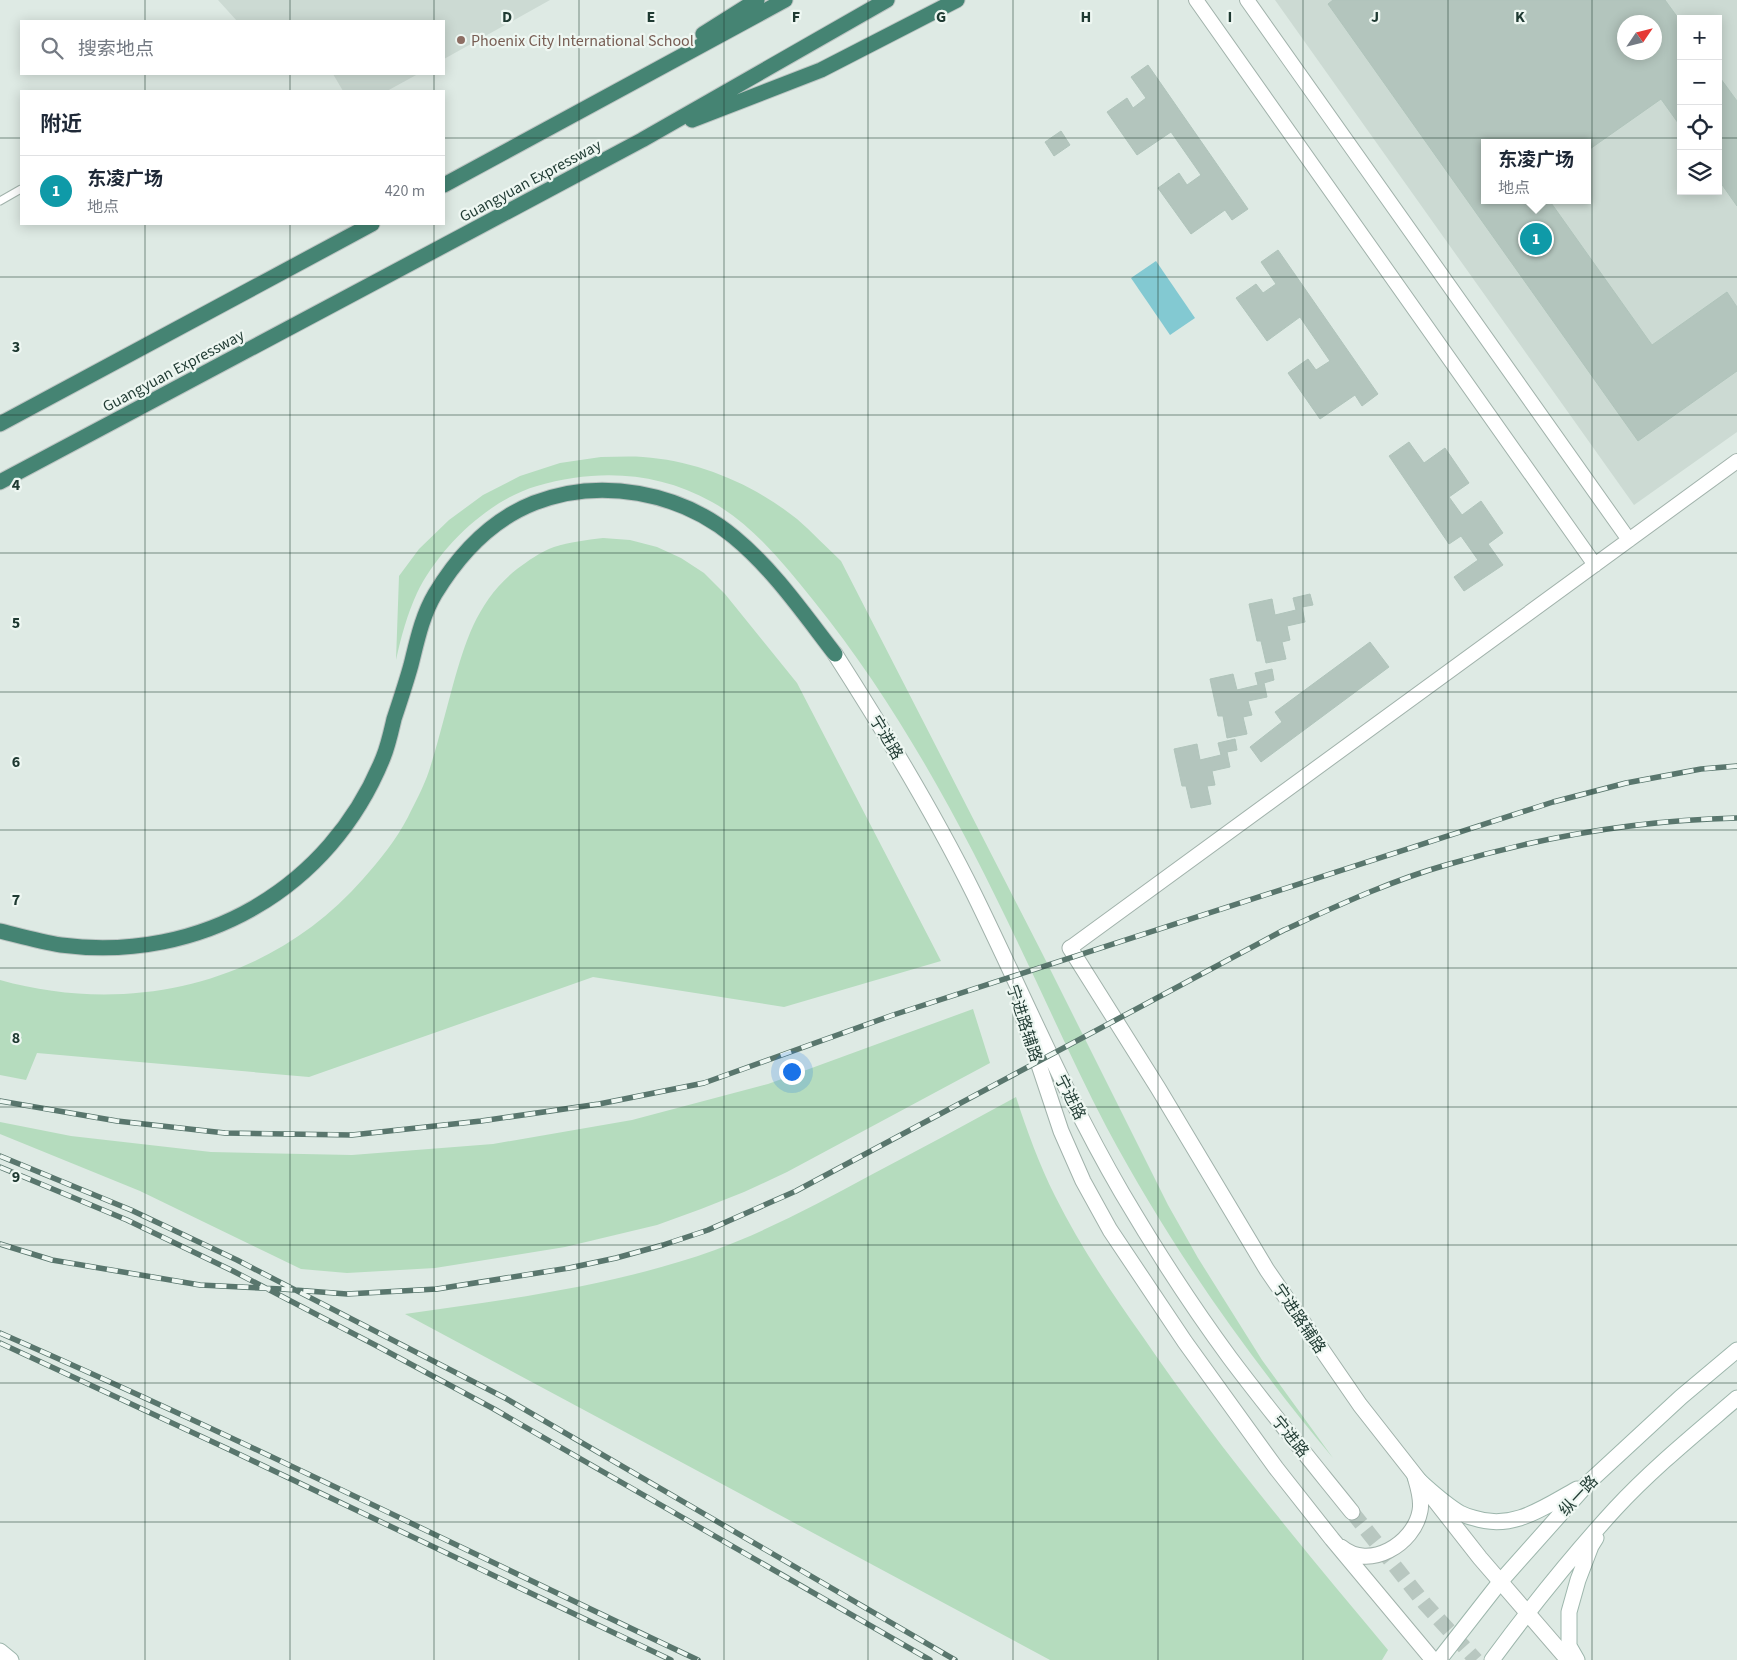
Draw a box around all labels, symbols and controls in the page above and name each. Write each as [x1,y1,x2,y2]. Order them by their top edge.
text: D [502,6,512,28]
text: E [647,6,655,28]
text: F [792,6,800,28]
text: G [936,6,946,28]
text: H [1081,6,1091,28]
text: I [1228,6,1232,28]
text: J [1371,6,1379,28]
text: K [1515,6,1525,28]
north arrow [1617,15,1662,60]
map controls [1677,15,1722,195]
button: + [1677,15,1722,60]
search box [20,20,445,75]
place label: Phoenix City International School [471,30,694,52]
icon: search [38,34,66,62]
marker: Phoenix City International School [455,34,467,46]
text: 搜索地点 [78,36,154,63]
button: − [1677,60,1722,105]
button: locate [1677,105,1722,150]
text: 附近 [40,109,82,139]
street label: Guangyuan Expressway [456,134,606,228]
popup [1481,139,1591,204]
text: 东凌广场 [1498,147,1574,174]
button: layers [1677,150,1722,195]
text: 东凌广场 [87,166,163,193]
text: 地点 [1498,177,1530,199]
text: 1 [52,180,60,202]
text: 420 m [385,180,425,202]
text: 地点 [87,196,119,218]
pin: 1 [1520,220,1552,258]
street label: Guangyuan Expressway [99,324,249,418]
text: 3 [12,336,20,358]
text: 4 [12,474,21,496]
text: 5 [12,612,20,634]
street label: 宁进路 [864,711,908,764]
text: 6 [12,751,20,773]
text: 7 [12,889,20,911]
street label: 宁进路辅路 [1001,982,1047,1065]
text: 8 [12,1027,20,1049]
your location [779,1059,805,1085]
street label: 宁进路 [1049,1071,1091,1124]
text: 9 [12,1166,20,1188]
street label: 宁进路辅路 [1268,1279,1331,1358]
street label: 宁进路 [1267,1411,1314,1462]
street label: 纵一路 [1554,1471,1603,1521]

